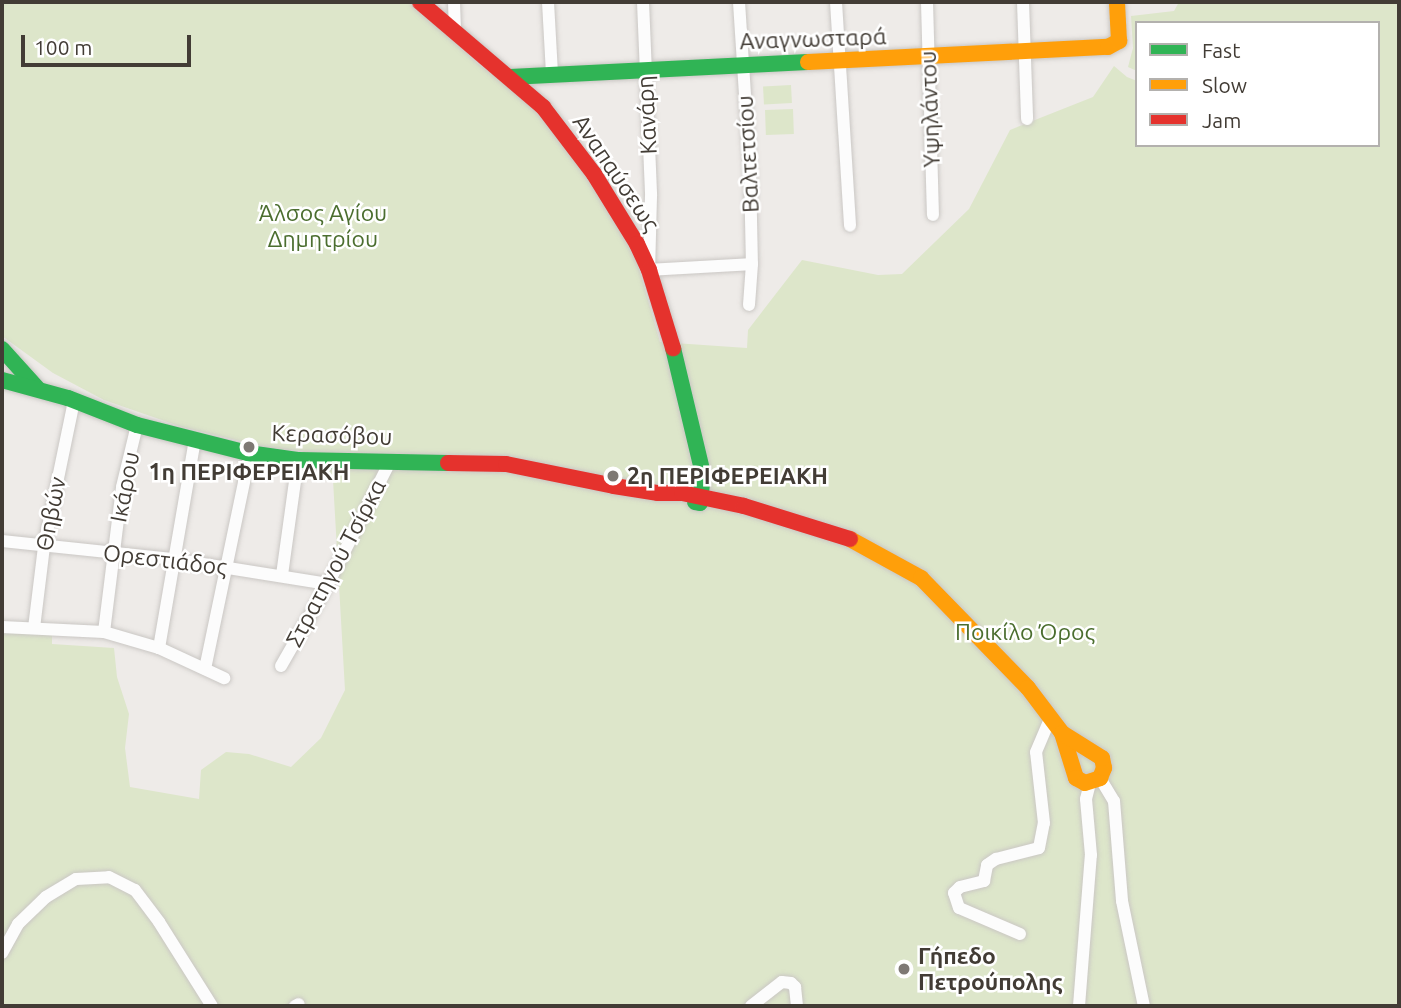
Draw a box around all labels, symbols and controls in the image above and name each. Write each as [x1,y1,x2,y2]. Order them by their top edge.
scale bar [24,21,194,65]
legend [1135,21,1380,147]
street label: Αναγνωσταρά [739,23,887,55]
text: 100 m [34,35,92,59]
text: Fast [1202,38,1240,62]
street label: Υψηλάντου [914,50,946,168]
text: Slow [1202,73,1247,97]
street label: Κανάρη [631,75,663,155]
street label: Βαλτετσίου [731,95,765,213]
text: Jam [1202,108,1241,132]
street label: Αναπαύσεως [567,109,665,237]
park label: Άλσος Αγίου Δημητρίου [259,199,387,253]
street label: Κερασόβου [271,419,393,451]
marker: 1η ΠΕΡΙΦΕΡΕΙΑΚΗ [241,439,257,455]
street label: Ικάρου [105,449,145,525]
place label: 1η ΠΕΡΙΦΕΡΕΙΑΚΗ [149,458,349,486]
place label: 2η ΠΕΡΙΦΕΡΕΙΑΚΗ [627,462,828,490]
marker: 2η ΠΕΡΙΦΕΡΕΙΑΚΗ [605,468,621,484]
street label: Θηβών [30,474,72,554]
street label: Στρατηγού Τσίρκα [280,474,392,652]
street label: Ορεστιάδος [102,539,228,581]
park label: Ποικίλο Όρος [955,618,1095,646]
place label: Γήπεδο Πετρούπολης [918,942,1063,996]
marker: Γήπεδο Πετρούπολης [896,961,912,977]

